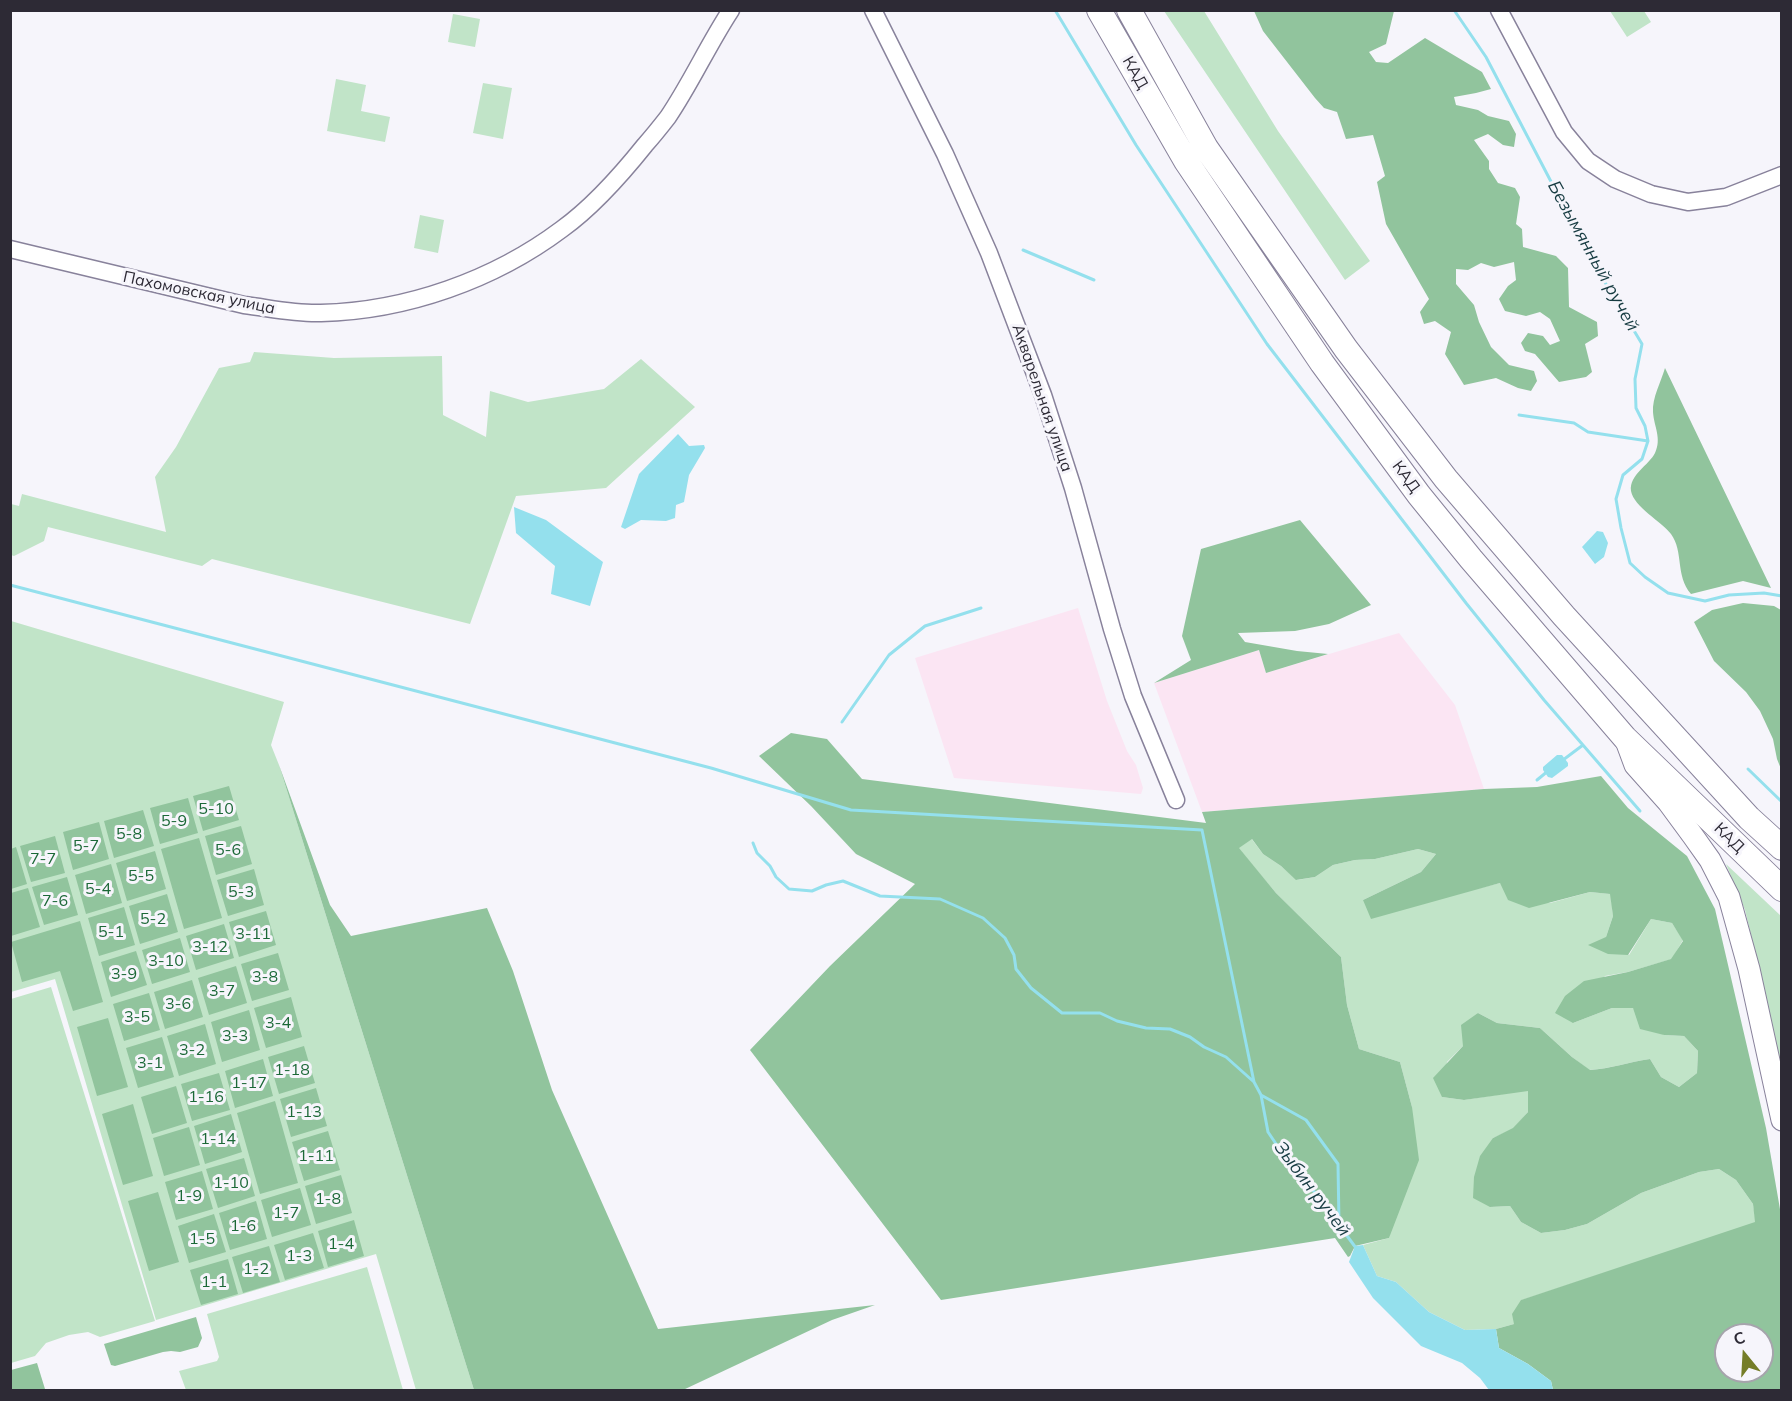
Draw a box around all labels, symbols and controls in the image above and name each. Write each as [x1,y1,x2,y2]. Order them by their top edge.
street label: КАД [1118,53,1152,93]
water label: Безымянный ручей [1543,177,1643,335]
street label: Пахомовская улица [121,268,277,318]
street label: Акварельная улица [1008,322,1076,474]
street label: КАД [1388,457,1424,497]
park label: 5-10 [198,799,234,819]
park label: 5-9 [161,811,187,831]
street label: КАД [1710,819,1748,857]
park label: 5-8 [116,824,142,844]
park label: 5-7 [73,836,99,856]
park label: 5-6 [215,840,241,860]
park label: 7-7 [30,849,56,869]
park label: 5-5 [128,866,154,886]
park label: 5-4 [85,879,111,899]
park label: 5-3 [228,882,254,902]
park label: 7-6 [42,891,68,911]
park label: 5-2 [140,909,166,929]
park label: 5-1 [98,922,124,942]
park label: 3-11 [235,924,271,944]
park label: 3-12 [192,937,228,957]
park label: 3-10 [148,951,184,971]
park label: 3-9 [111,964,137,984]
park label: 3-8 [252,967,278,987]
park label: 3-7 [209,981,235,1001]
park label: 3-6 [165,994,191,1014]
park label: 3-5 [124,1007,150,1027]
park label: 3-4 [265,1013,291,1033]
park label: 3-3 [222,1026,248,1046]
park label: 3-2 [179,1040,205,1060]
park label: 3-1 [137,1053,163,1073]
park label: 1-18 [274,1060,310,1080]
park label: 1-17 [231,1073,267,1093]
park label: 1-16 [188,1087,224,1107]
park label: 1-13 [286,1102,322,1122]
park label: 1-14 [200,1129,236,1149]
water label: Зыбин ручей [1269,1137,1355,1241]
park label: 1-11 [298,1146,334,1166]
park label: 1-10 [213,1173,249,1193]
park label: 1-9 [176,1186,202,1206]
park label: 1-8 [315,1189,341,1209]
park label: 1-7 [273,1203,299,1223]
park label: 1-6 [230,1216,256,1236]
park label: 1-5 [189,1229,215,1249]
park label: 1-4 [328,1234,354,1254]
park label: 1-3 [286,1246,312,1266]
park label: 1-2 [243,1259,269,1279]
park label: 1-1 [201,1272,227,1292]
north arrow [1714,1323,1774,1383]
text: С [1731,1327,1747,1349]

